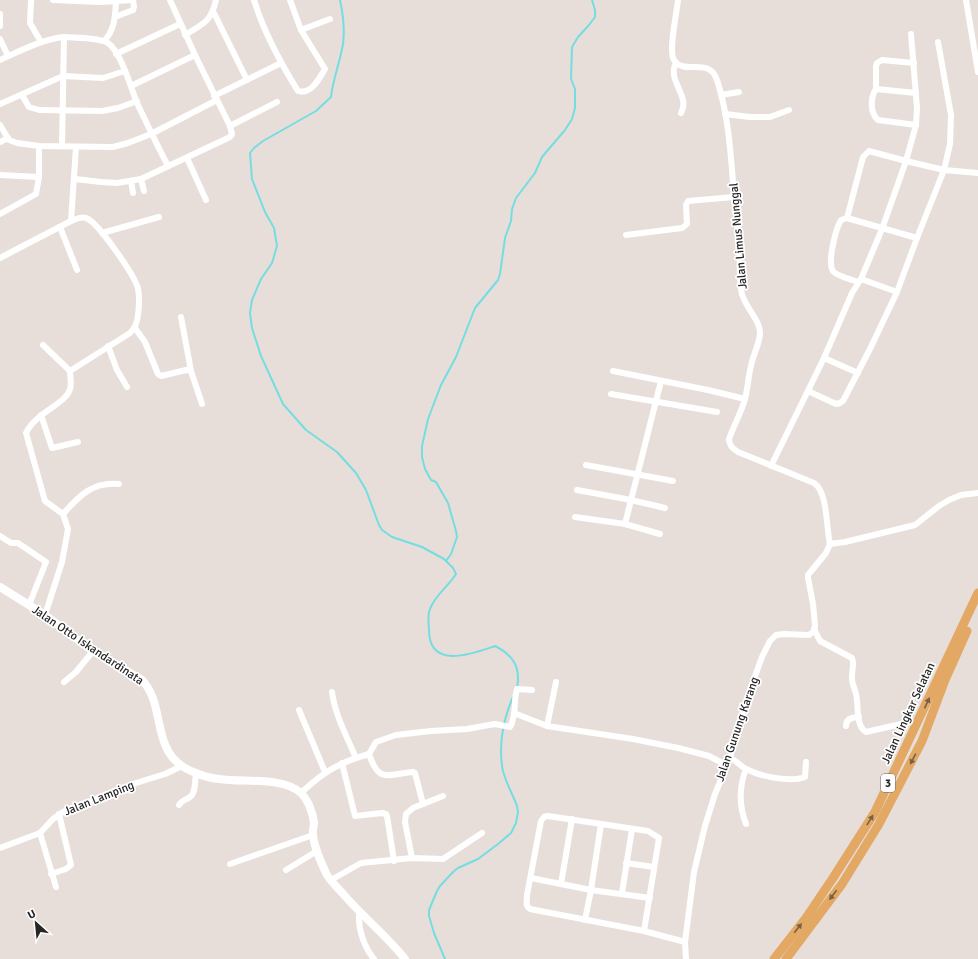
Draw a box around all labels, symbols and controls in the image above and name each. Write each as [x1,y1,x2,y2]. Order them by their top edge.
street label: Jalan Limus Nunggal [726,182,751,290]
street label: Jalan Otto Iskandardinata [29,602,146,688]
street label: Jalan Lingkar Selatan [878,660,939,766]
street label: Jalan Gunung Karang [713,675,762,783]
one-way arrow [924,697,930,709]
one-way arrow [909,753,916,765]
road number: 3 [881,774,895,792]
street label: Jalan Lamping [62,778,136,819]
one-way arrow [866,814,873,826]
one-way arrow [829,890,837,901]
north arrow [16,903,56,943]
text: U [25,907,38,922]
one-way arrow [794,923,802,934]

